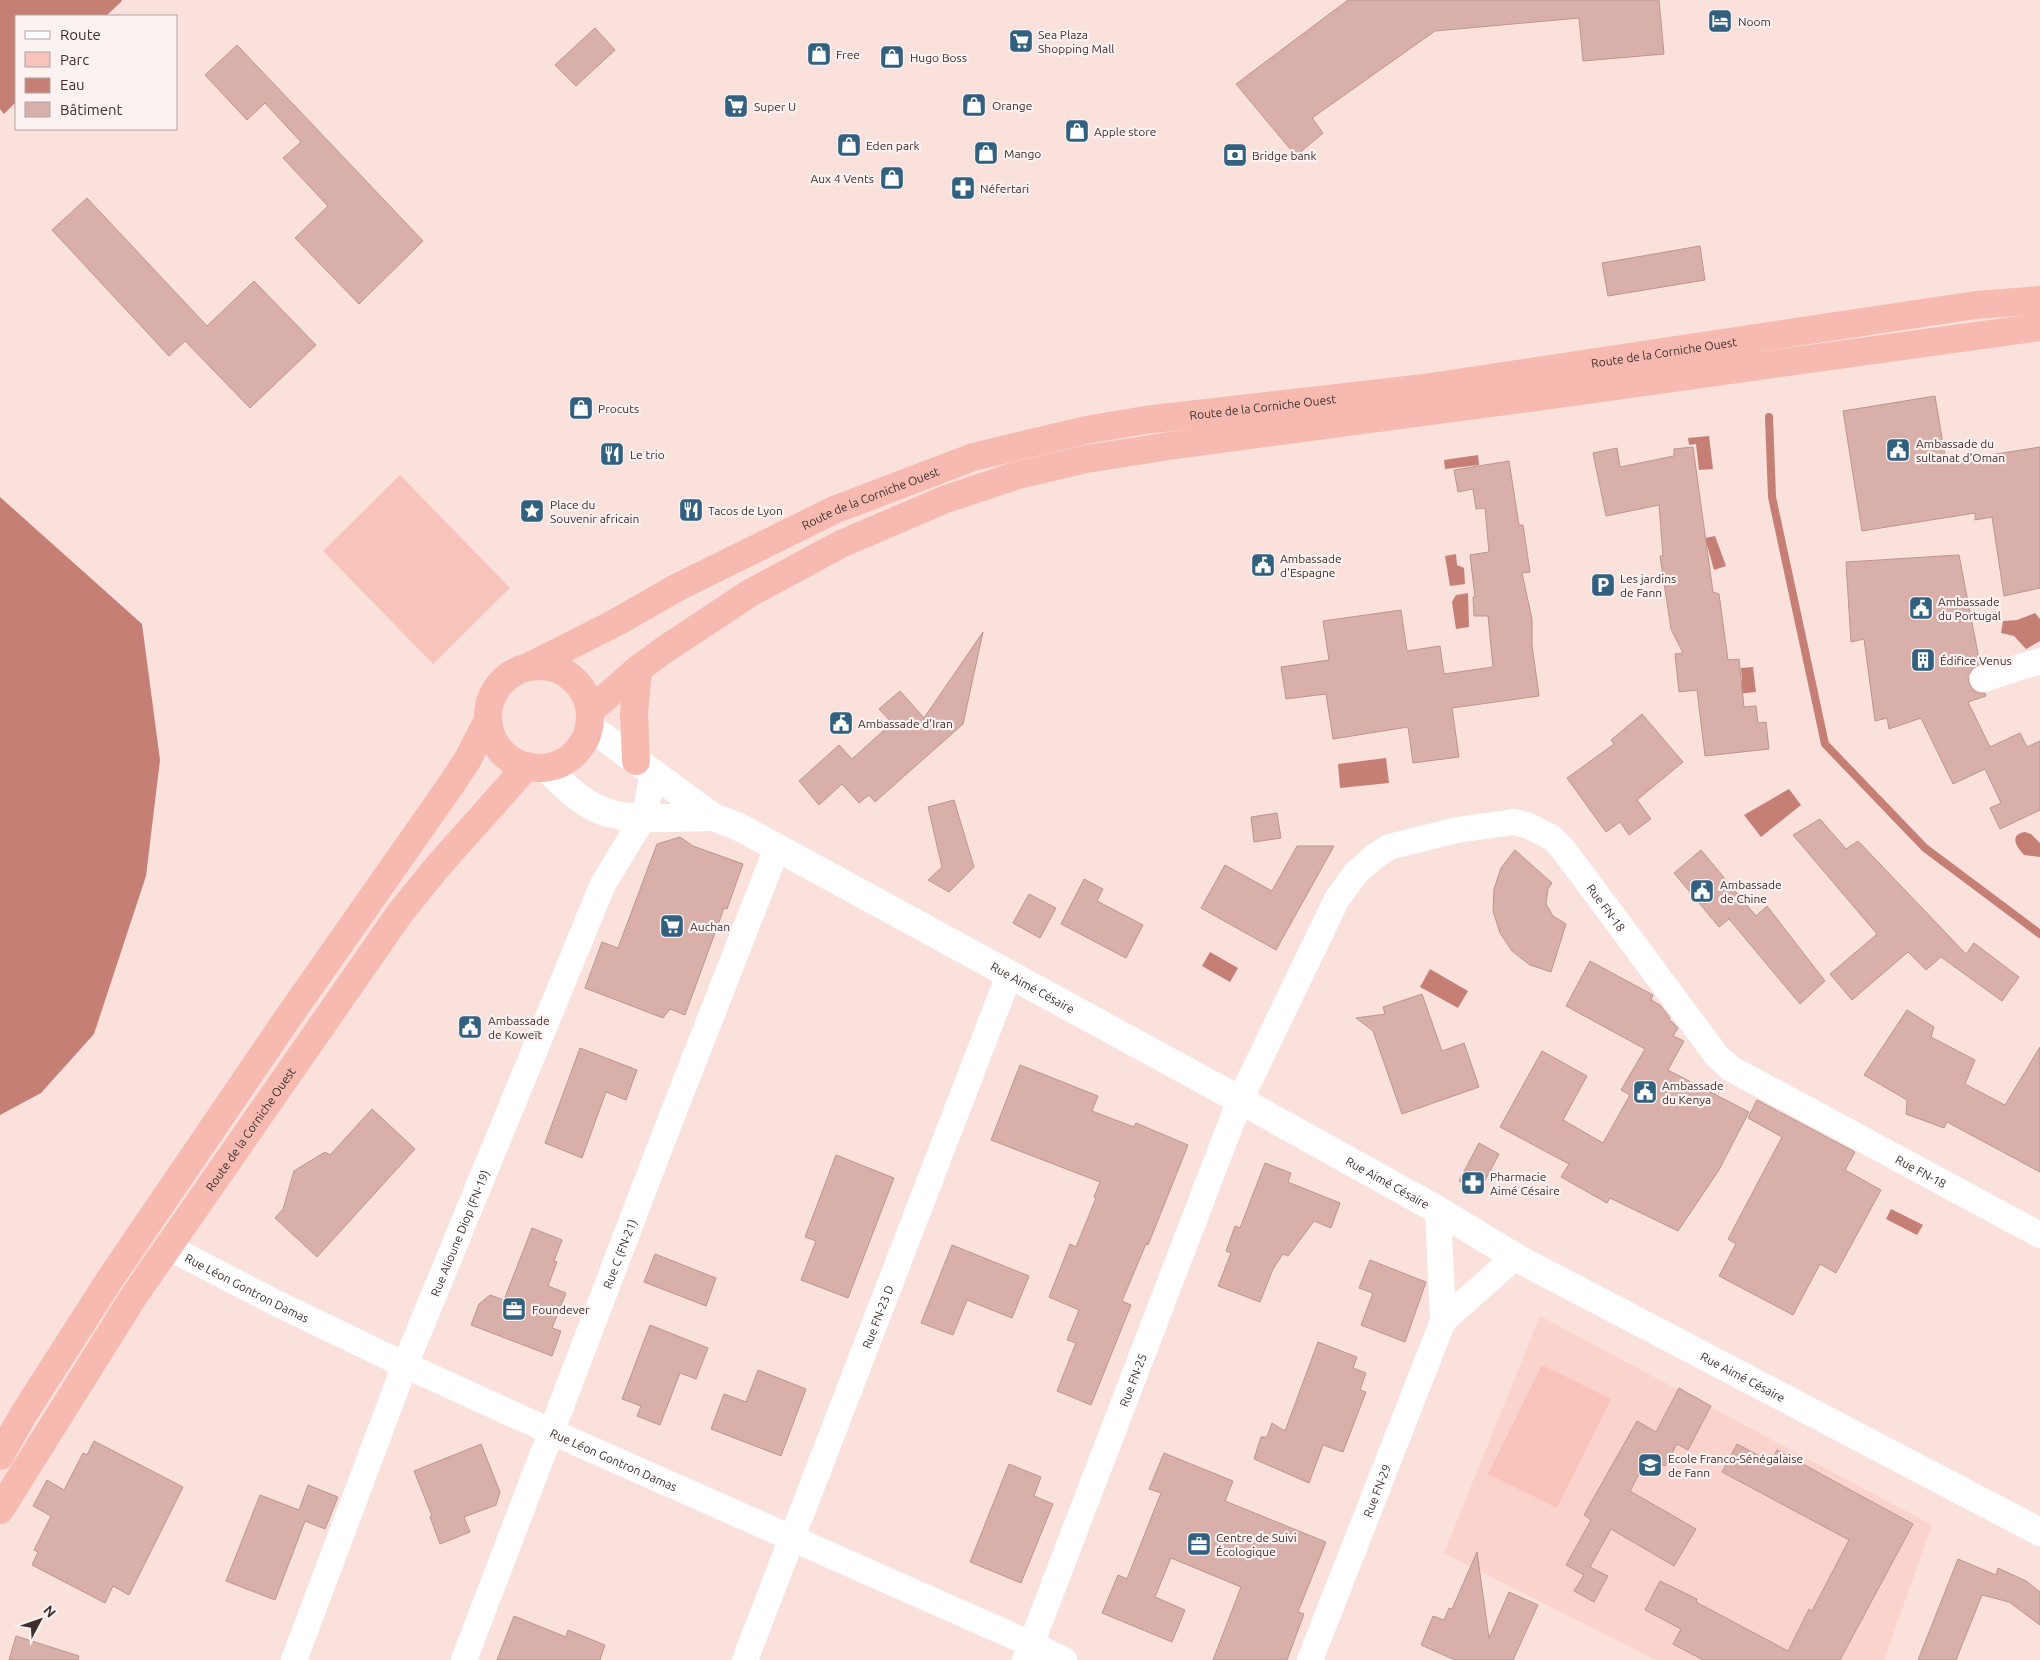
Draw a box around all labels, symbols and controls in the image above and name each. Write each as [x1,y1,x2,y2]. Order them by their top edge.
hotel icon: Noom [1707,8,1733,34]
legend [15,15,178,130]
place label: Noom [1738,15,1771,28]
text: Route [60,26,101,43]
supermarket icon: Sea Plaza Shopping Mall [1008,28,1034,54]
place label: Sea Plaza Shopping Mall [1038,28,1115,55]
shop icon: Free [806,41,832,67]
shop icon: Hugo Boss [879,44,905,70]
place label: Free [836,48,860,61]
text: Parc [60,51,89,68]
place label: Hugo Boss [910,51,967,64]
text: Eau [60,76,85,93]
shop icon: Orange [961,92,987,118]
supermarket icon: Super U [723,93,749,119]
place label: Orange [992,99,1032,112]
place label: Super U [754,100,796,113]
text: Bâtiment [60,101,123,118]
shop icon: Apple store [1064,118,1090,144]
place label: Apple store [1094,125,1156,138]
shop icon: Eden park [836,132,862,158]
place label: Eden park [866,139,920,152]
shop icon: Mango [973,140,999,166]
bank icon: Bridge bank [1222,142,1248,168]
place label: Mango [1004,147,1041,160]
place label: Bridge bank [1252,149,1316,162]
shop icon: Aux 4 Vents [879,165,905,191]
place label: Aux 4 Vents [810,172,874,185]
pharmacy icon: Néfertari [950,175,976,201]
place label: Néfertari [980,182,1029,195]
street label: Route de la Corniche Ouest [1590,335,1738,369]
street label: Route de la Corniche Ouest [1189,392,1337,421]
shop icon: Procuts [568,395,594,421]
place label: Procuts [598,402,639,415]
public building icon: Ambassade du sultanat d'Oman [1885,437,1911,463]
place label: Ambassade du sultanat d'Oman [1916,437,2005,464]
restaurant icon: Le trio [599,441,625,467]
place label: Le trio [630,448,665,461]
street label: Route de la Corniche Ouest [799,464,941,531]
restaurant icon: Tacos de Lyon [678,497,704,523]
place icon: Place du Souvenir africain [519,498,545,524]
place label: Place du Souvenir africain [550,498,639,525]
place label: Tacos de Lyon [708,504,783,517]
public building icon: Ambassade d'Espagne [1250,552,1276,578]
place label: Ambassade d'Espagne [1280,552,1342,579]
parking icon: Les jardins de Fann [1590,572,1616,598]
place label: Les jardins de Fann [1620,572,1676,599]
public building icon: Ambassade du Portugal [1908,595,1934,621]
place label: Ambassade du Portugal [1938,595,2001,622]
building icon: Édifice Venus [1910,647,1936,673]
place label: Édifice Venus [1940,654,2012,667]
public building icon: Ambassade d'Iran [828,710,854,736]
place label: Ambassade d'Iran [858,717,953,730]
public building icon: Ambassade de Chine [1689,878,1715,904]
place label: Ambassade de Chine [1720,878,1782,905]
street label: Rue FN-18 [1585,881,1628,934]
supermarket icon: Auchan [659,913,685,939]
place label: Auchan [690,920,730,933]
street label: Rue Aimé Césaire [989,959,1077,1015]
public building icon: Ambassade de Koweït [457,1014,483,1040]
place label: Ambassade de Koweït [488,1014,550,1041]
street label: Route de la Corniche Ouest [203,1064,298,1193]
public building icon: Ambassade du Kenya [1632,1079,1658,1105]
place label: Ambassade du Kenya [1662,1079,1724,1106]
street label: Rue FN-18 [1894,1152,1949,1190]
street label: Rue Aimé Césaire [1344,1154,1432,1211]
street label: Rue Alioune Diop (FN-19) [428,1168,492,1298]
pharmacy icon: Pharmacie Aimé Césaire [1460,1170,1486,1196]
place label: Pharmacie Aimé Césaire [1490,1170,1560,1197]
street label: Rue C (FN-21) [600,1217,639,1290]
street label: Rue Léon Gontron Damas [183,1251,311,1324]
street label: Rue FN-23 D [859,1283,895,1350]
office icon: Foundever [501,1296,527,1322]
place label: Foundever [532,1303,590,1316]
street label: Rue Aimé Césaire [1699,1349,1788,1404]
street label: Rue FN-25 [1116,1352,1149,1408]
street label: Rue Léon Gontron Damas [548,1426,679,1493]
school or university icon: Ecole Franco-Sénégalaise de Fann [1637,1452,1663,1478]
place label: Ecole Franco-Sénégalaise de Fann [1668,1452,1803,1479]
street label: Rue FN-29 [1360,1462,1393,1519]
office icon: Centre de Suivi Écologique [1186,1531,1212,1557]
place label: Centre de Suivi Écologique [1216,1531,1297,1558]
north arrow [15,1595,65,1645]
text: N [40,1602,59,1621]

